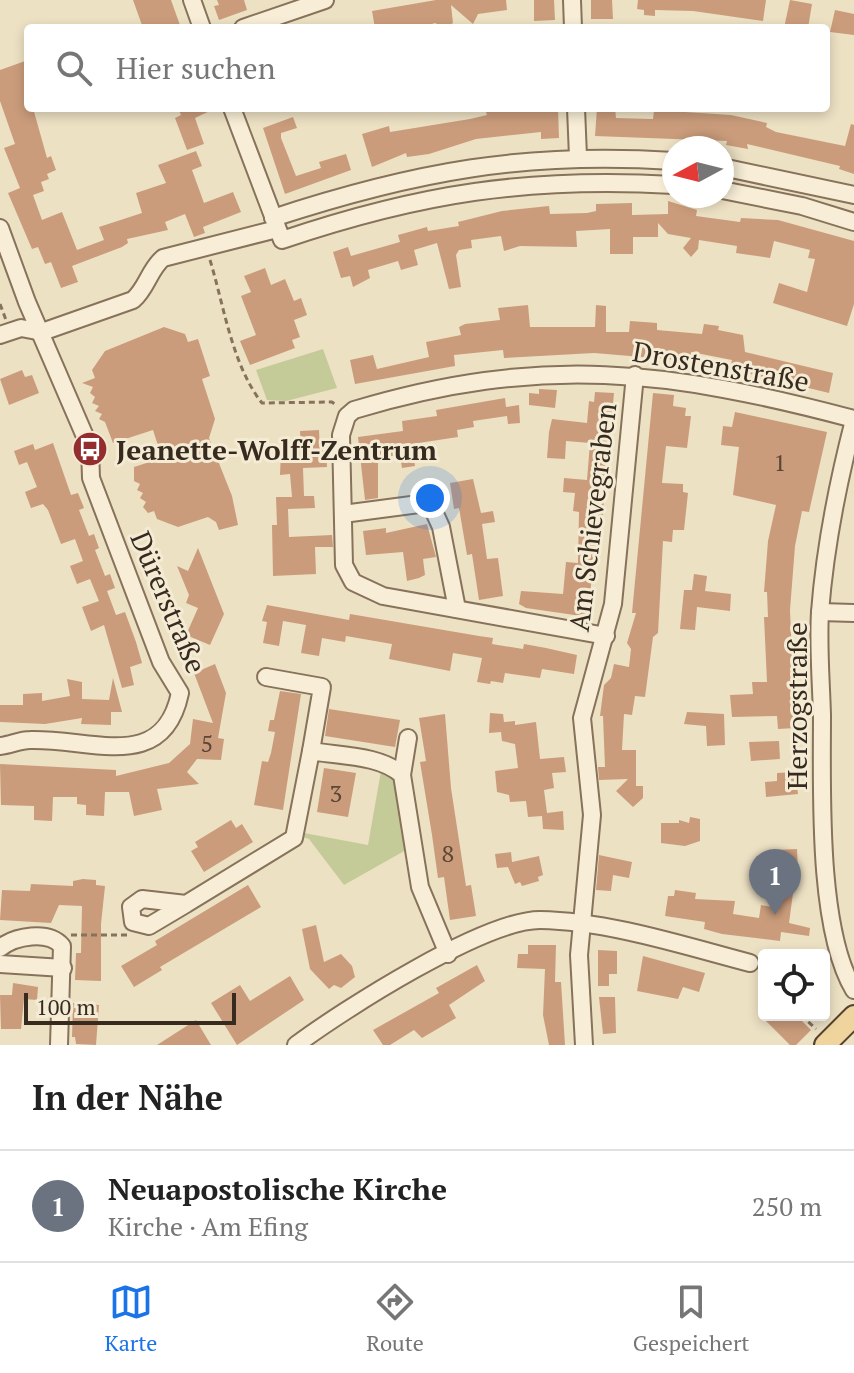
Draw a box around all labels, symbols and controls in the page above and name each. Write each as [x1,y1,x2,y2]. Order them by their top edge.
search box [24,24,830,112]
icon: search [52,46,96,90]
text: Hier suchen [116,48,275,88]
north arrow [662,136,734,208]
street label: Drostenstraße [630,332,812,400]
street label: Am Schievegraben [560,400,624,633]
bus stop icon: Jeanette-Wolff-Zentrum [71,430,109,468]
place label: Jeanette-Wolff-Zentrum [116,431,437,468]
house number: 1 [774,446,786,478]
your location [410,478,450,518]
street label: Dürerstraße [123,525,215,679]
street label: Herzogstraße [778,622,815,790]
house number: 5 [201,727,213,759]
house number: 3 [330,777,342,809]
house number: 8 [442,837,454,869]
pin: 1 [749,849,801,915]
map controls [758,949,830,1021]
button: locate [758,949,830,1021]
scale bar [24,989,236,1025]
text: 100 m [36,992,96,1021]
text: In der Nähe [32,1075,223,1120]
text: Neuapostolische Kirche [108,1169,447,1209]
text: 1 [51,1189,65,1223]
text: 250 m [752,1189,822,1223]
text: Kirche · Am Efing [108,1209,308,1243]
tab: Karte [104,1280,157,1357]
tab: Route [366,1280,424,1357]
tab: Gespeichert [633,1280,750,1357]

